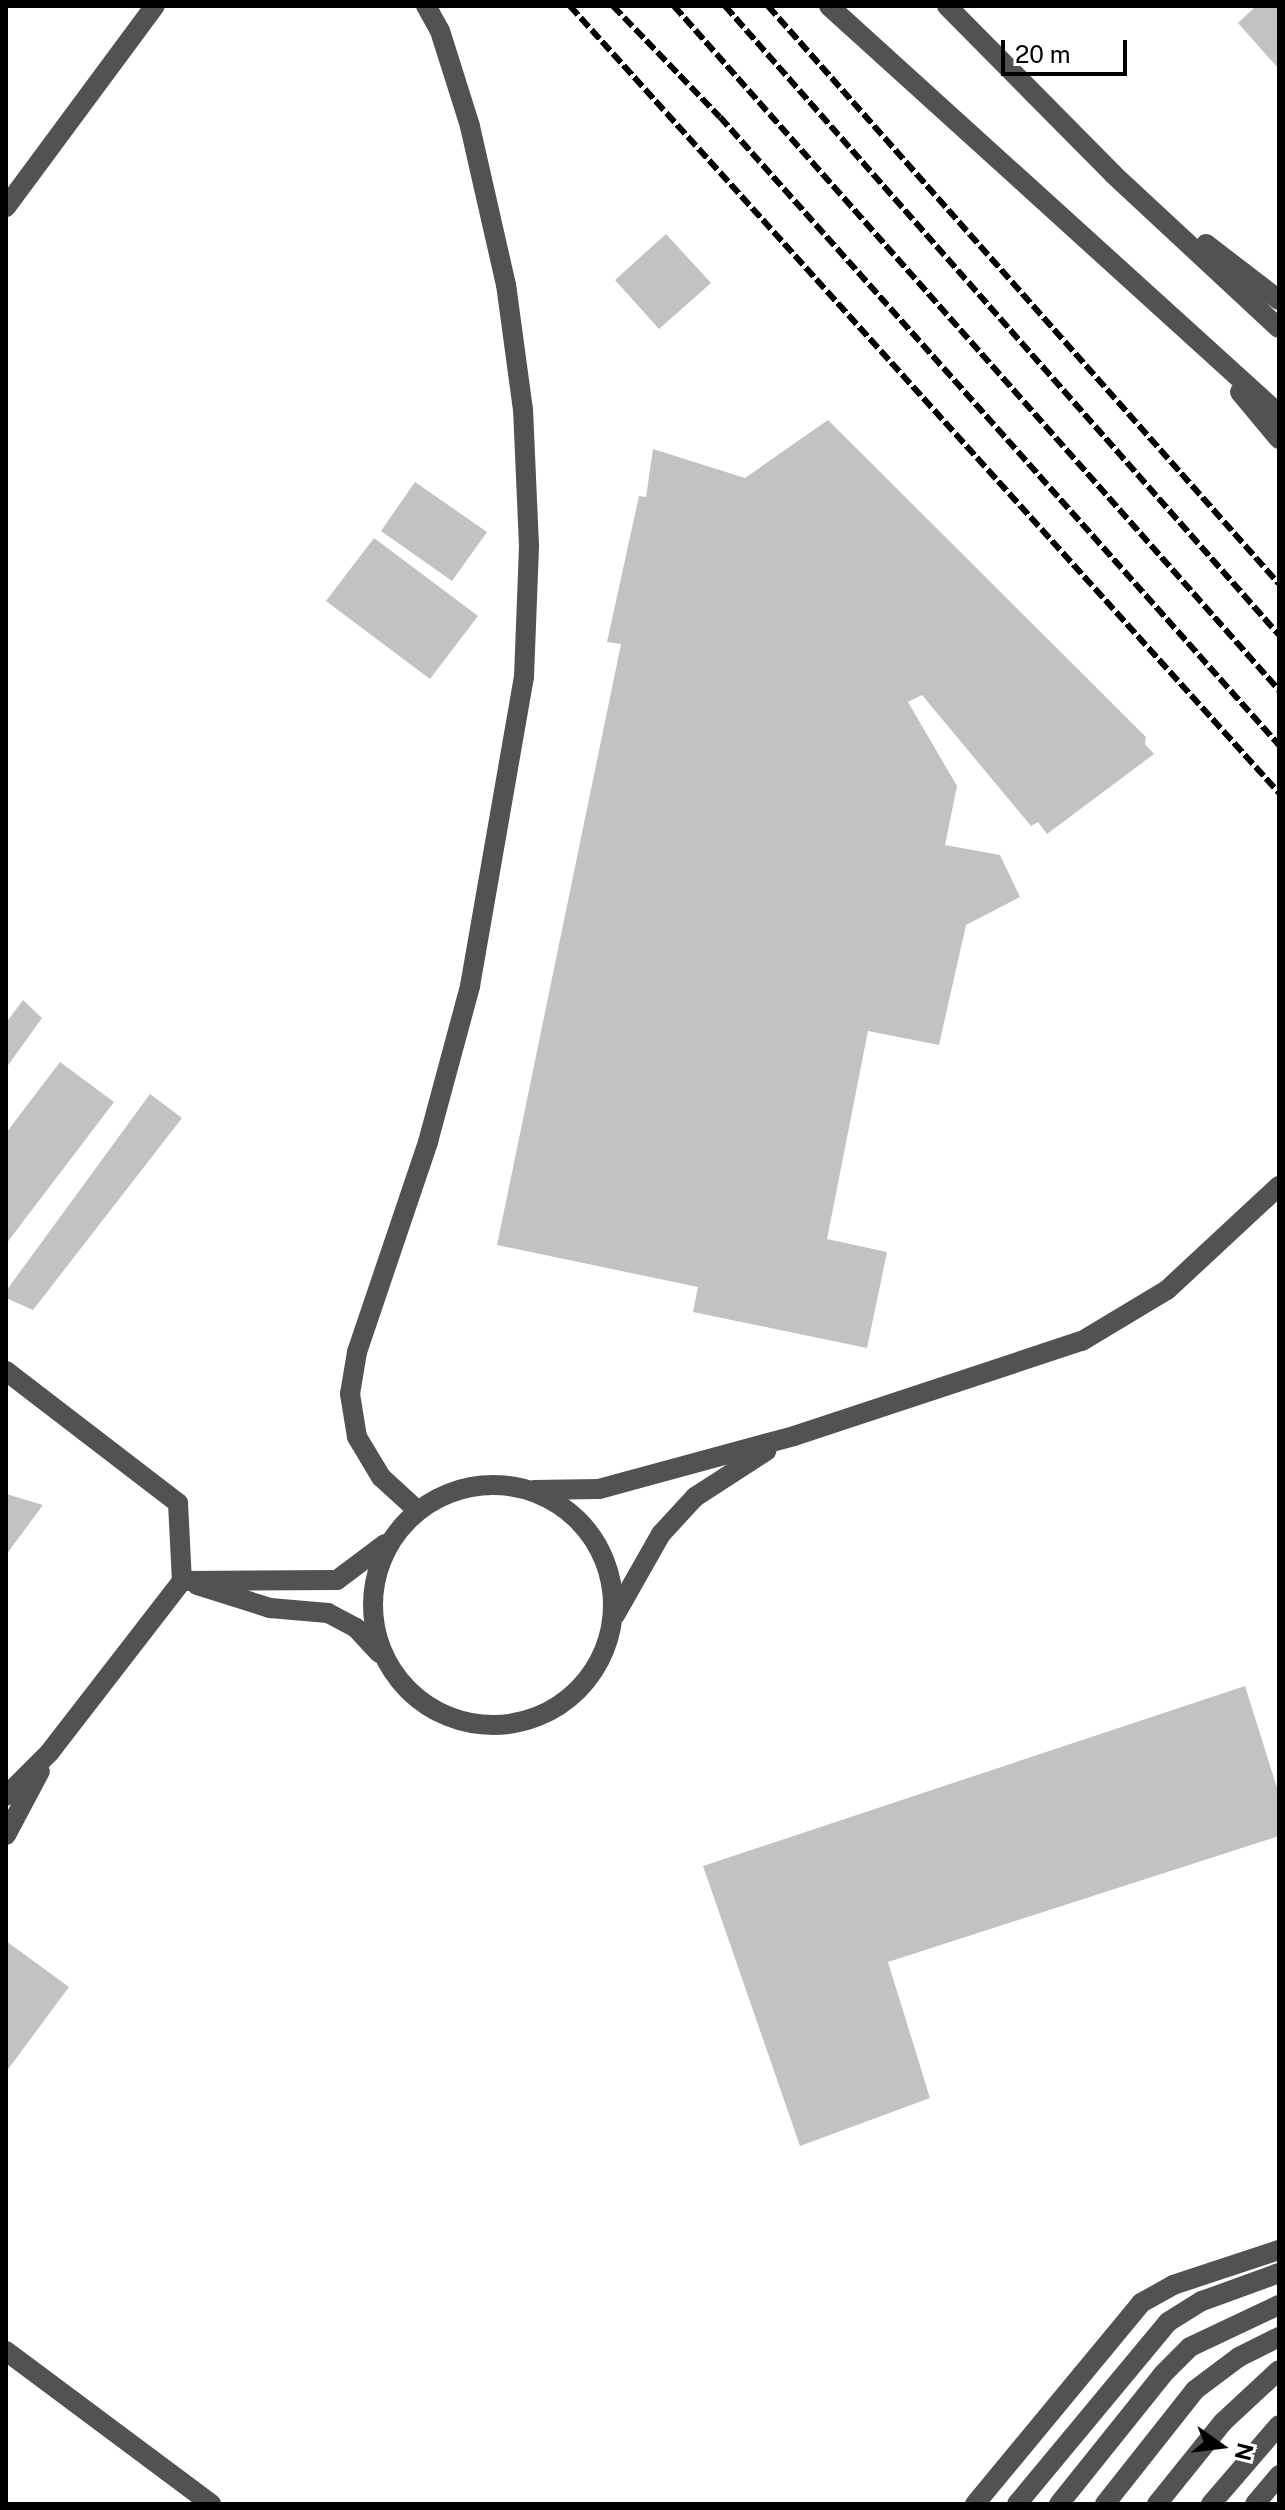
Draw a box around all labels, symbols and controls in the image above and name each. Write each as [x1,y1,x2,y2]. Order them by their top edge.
scale bar [1005,24,1131,74]
text: 20 m [1015,40,1071,68]
north arrow [1181,2406,1261,2486]
text: N [1230,2440,1259,2463]

